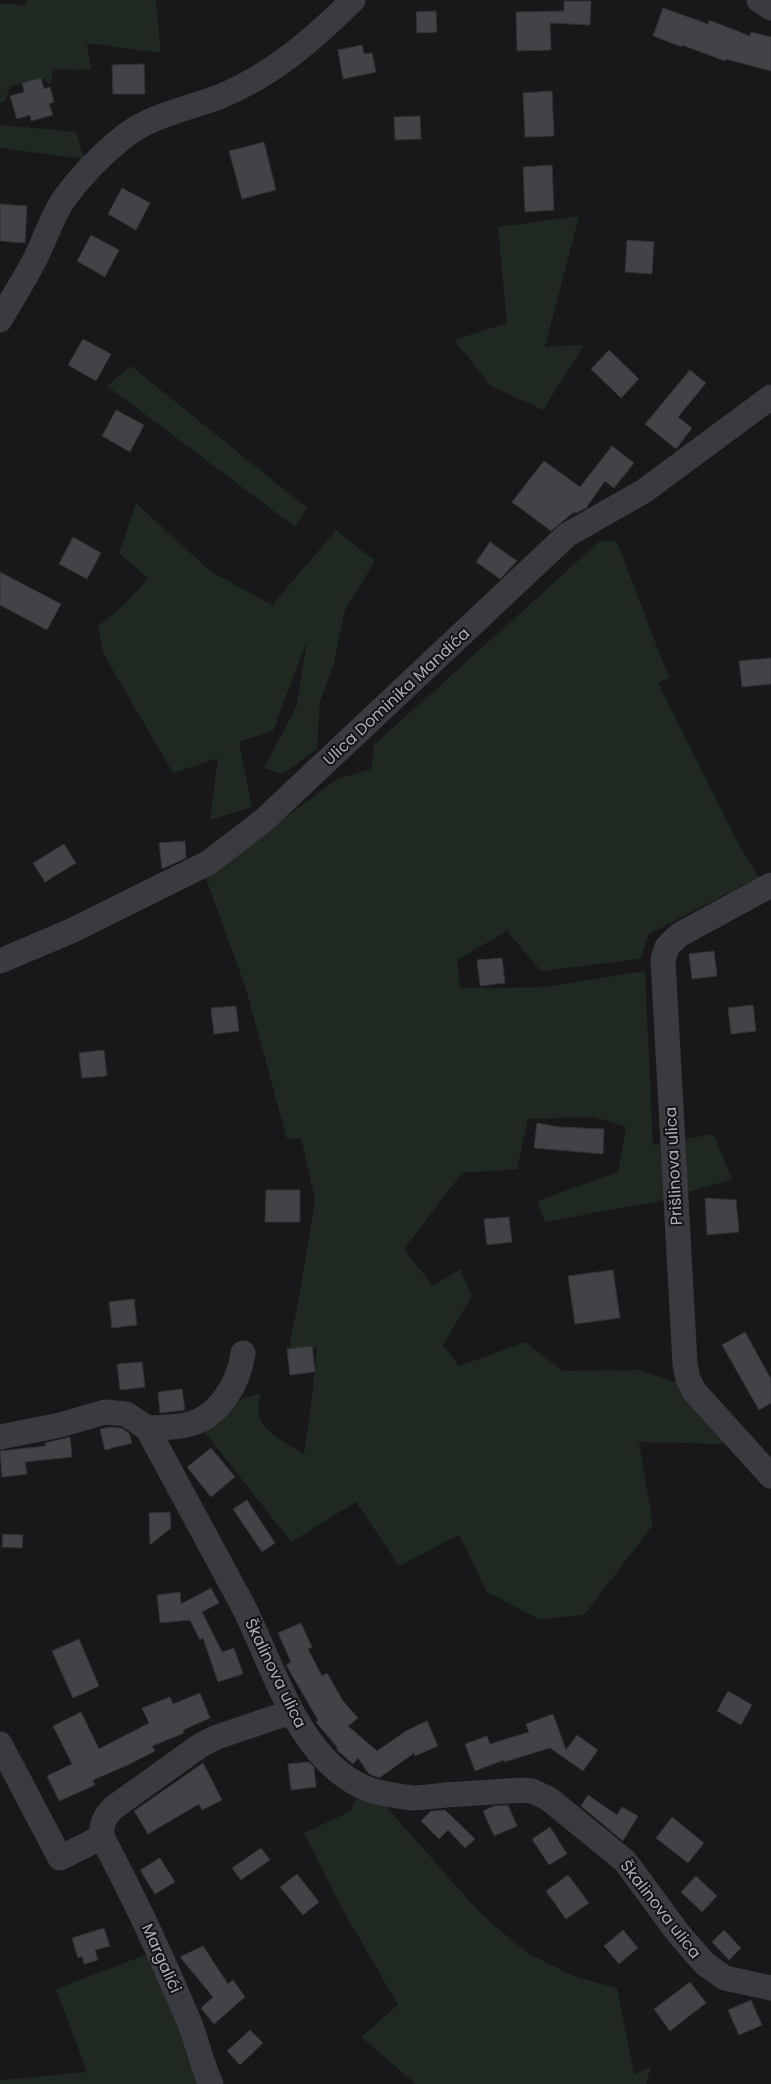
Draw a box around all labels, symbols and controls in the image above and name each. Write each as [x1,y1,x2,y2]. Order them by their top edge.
street label: Ulica Dominika Mandića [318,622,475,771]
street label: Prišlinova ulica [659,1106,688,1226]
street label: Škalinova ulica [239,1614,312,1732]
street label: Škalinova ulica [615,1855,706,1963]
street label: Margalići [136,1920,187,1997]

